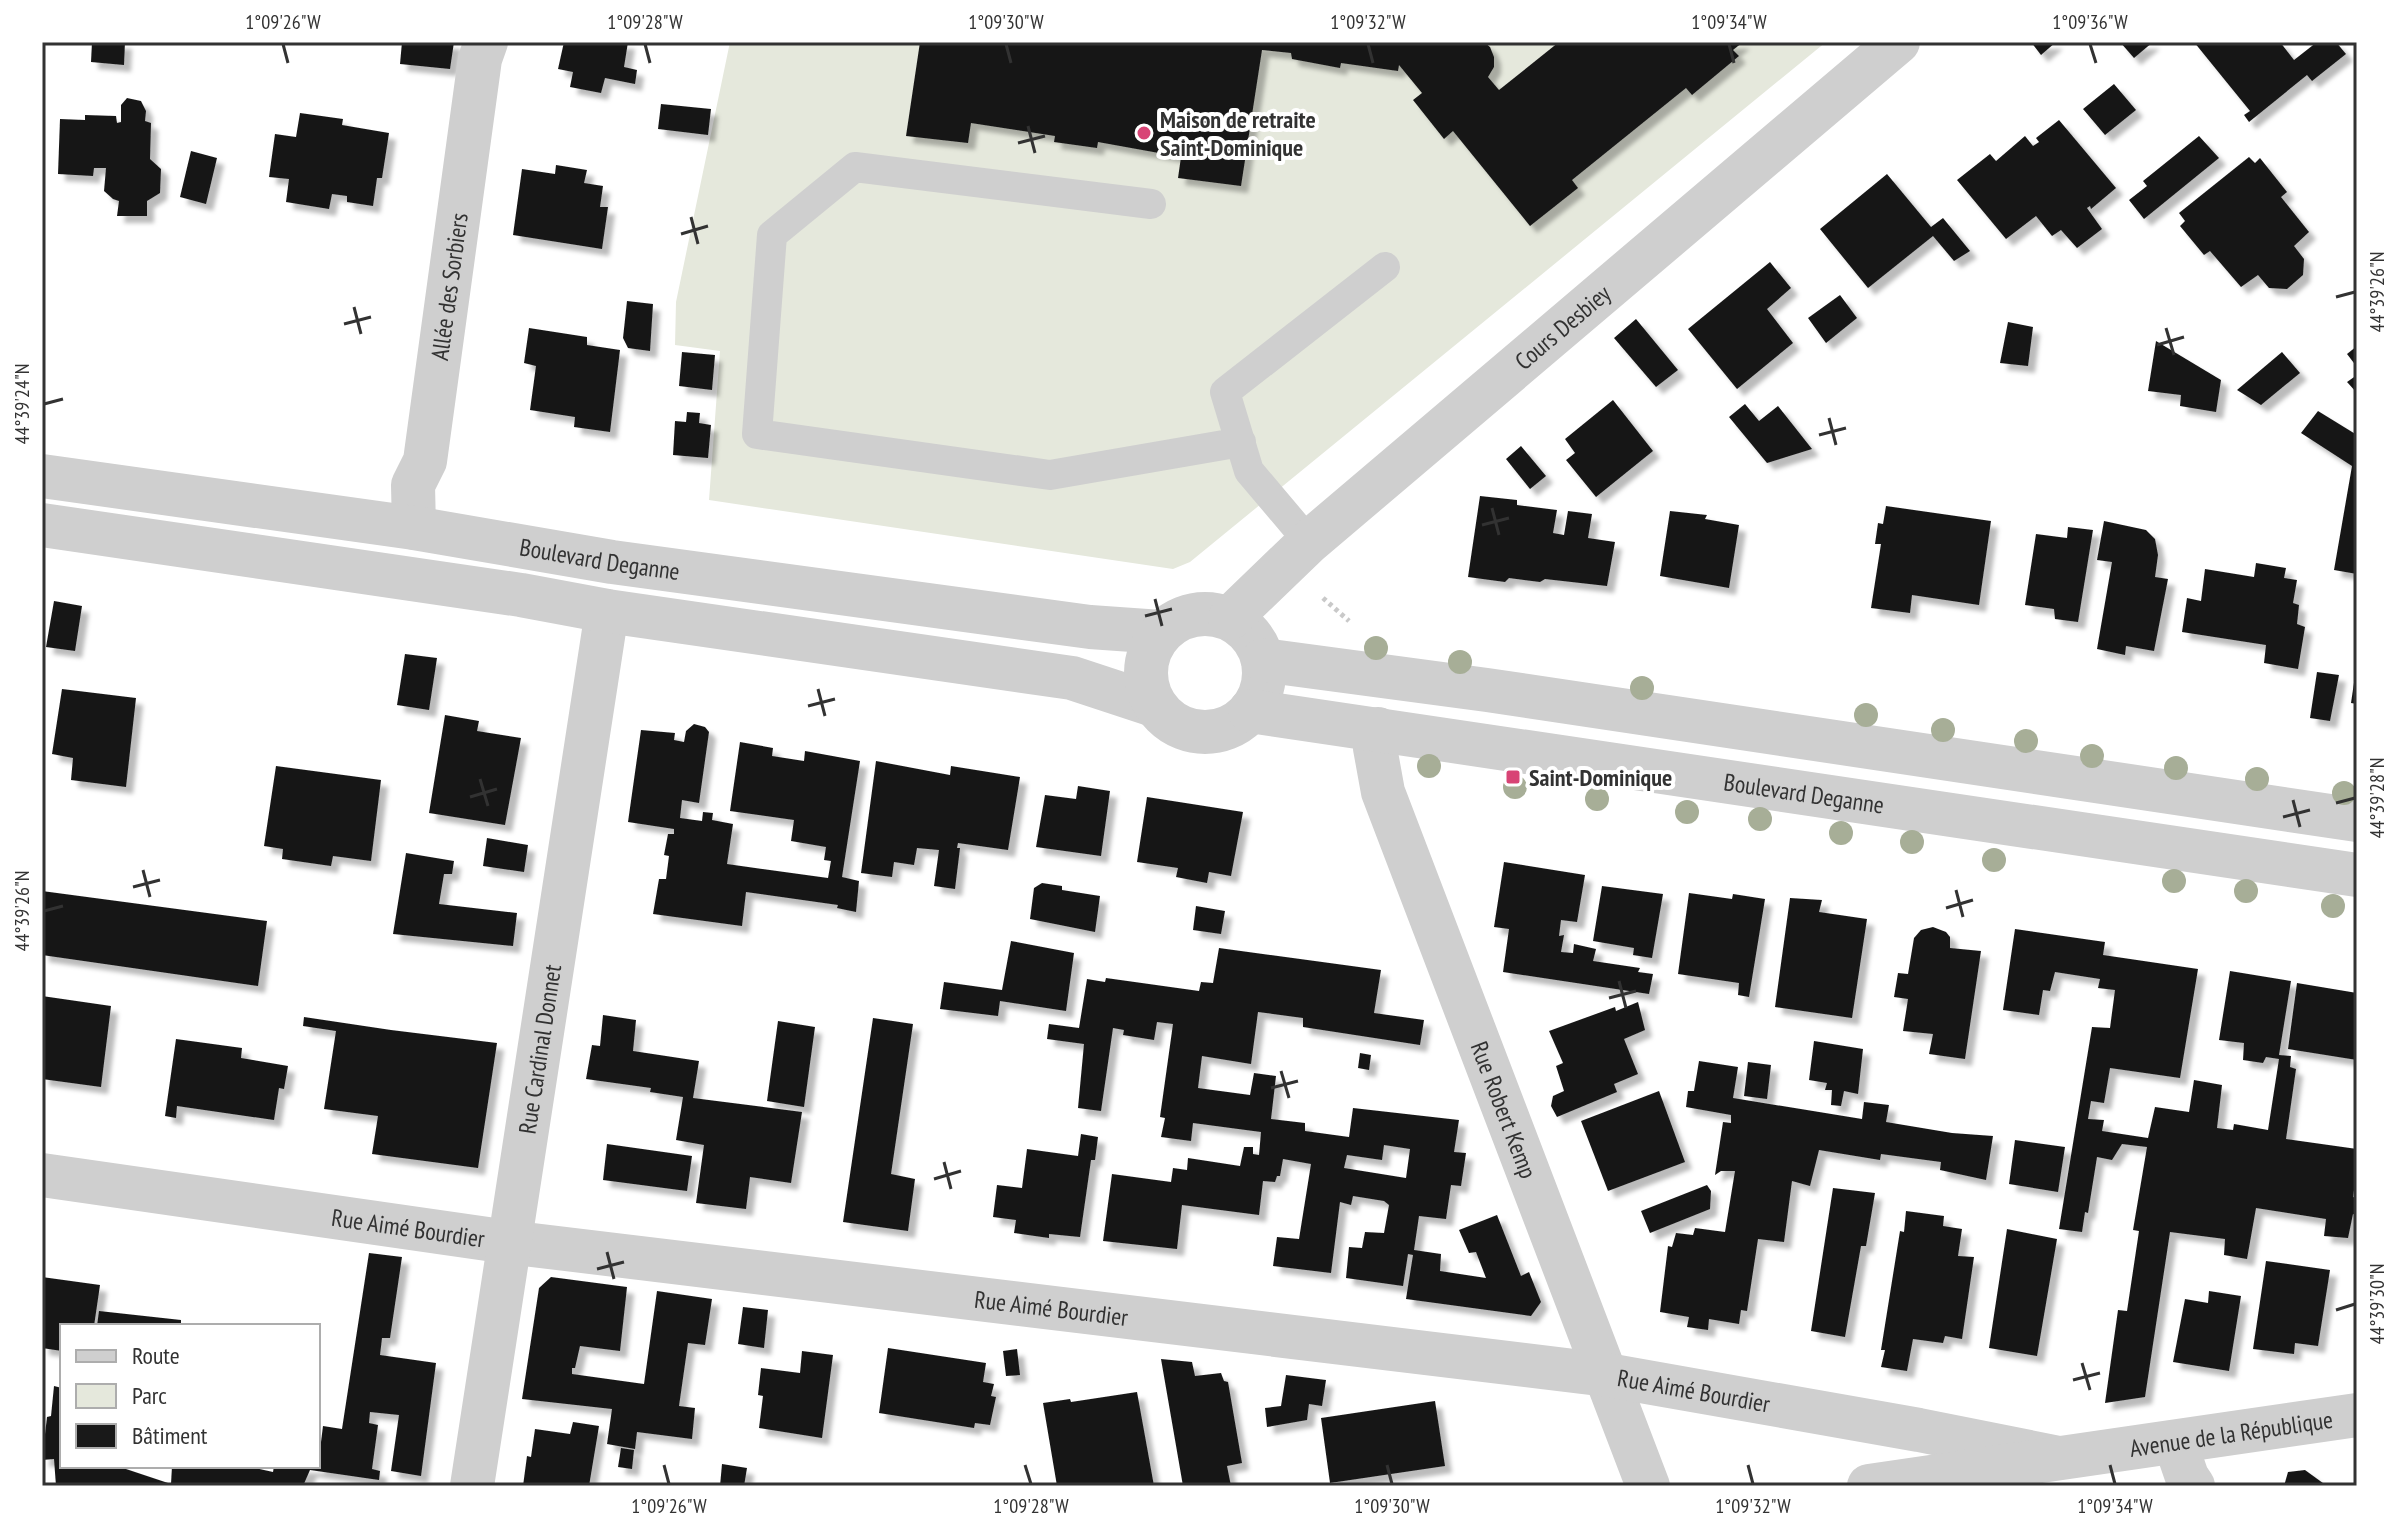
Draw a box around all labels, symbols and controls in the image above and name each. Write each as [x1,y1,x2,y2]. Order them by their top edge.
text: 1°09'26"W [245,9,321,35]
text: 1°09'28"W [607,9,683,35]
text: 1°09'30"W [968,9,1044,35]
text: 1°09'32"W [1330,9,1406,35]
text: 1°09'34"W [1691,9,1767,35]
text: 1°09'36"W [2052,9,2128,35]
place label: Maison de retraite Saint-Dominique [1160,104,1316,163]
marker: Maison de retraite Saint-Dominique [1135,124,1153,142]
street label: Allée des Sorbiers [423,211,474,362]
text: 44°39'26"N [2364,252,2390,332]
street label: Cours Desbiey [1508,278,1617,376]
text: 44°39'24"N [9,364,35,444]
street label: Boulevard Deganne [517,531,682,587]
text: 44°39'28"N [2364,758,2390,838]
place label: Saint-Dominique [1529,762,1672,793]
street label: Boulevard Deganne [1722,766,1886,820]
marker: Saint-Dominique [1504,768,1522,786]
text: 44°39'26"N [9,871,35,951]
street label: Rue Cardinal Donnet [511,962,568,1136]
street label: Rue Robert Kemp [1464,1037,1544,1182]
street label: Rue Aimé Bourdier [330,1201,487,1254]
text: 44°39'30"N [2364,1264,2390,1344]
street label: Rue Aimé Bourdier [973,1283,1130,1332]
legend [60,1324,320,1468]
text: Route [132,1340,180,1371]
street label: Rue Aimé Bourdier [1615,1362,1773,1419]
text: Parc [132,1380,167,1411]
street label: Avenue de la République [2128,1403,2335,1463]
text: Bâtiment [132,1420,208,1451]
text: 1°09'26"W [631,1493,707,1519]
text: 1°09'28"W [993,1493,1069,1519]
text: 1°09'30"W [1354,1493,1430,1519]
text: 1°09'32"W [1715,1493,1791,1519]
text: 1°09'34"W [2077,1493,2153,1519]

